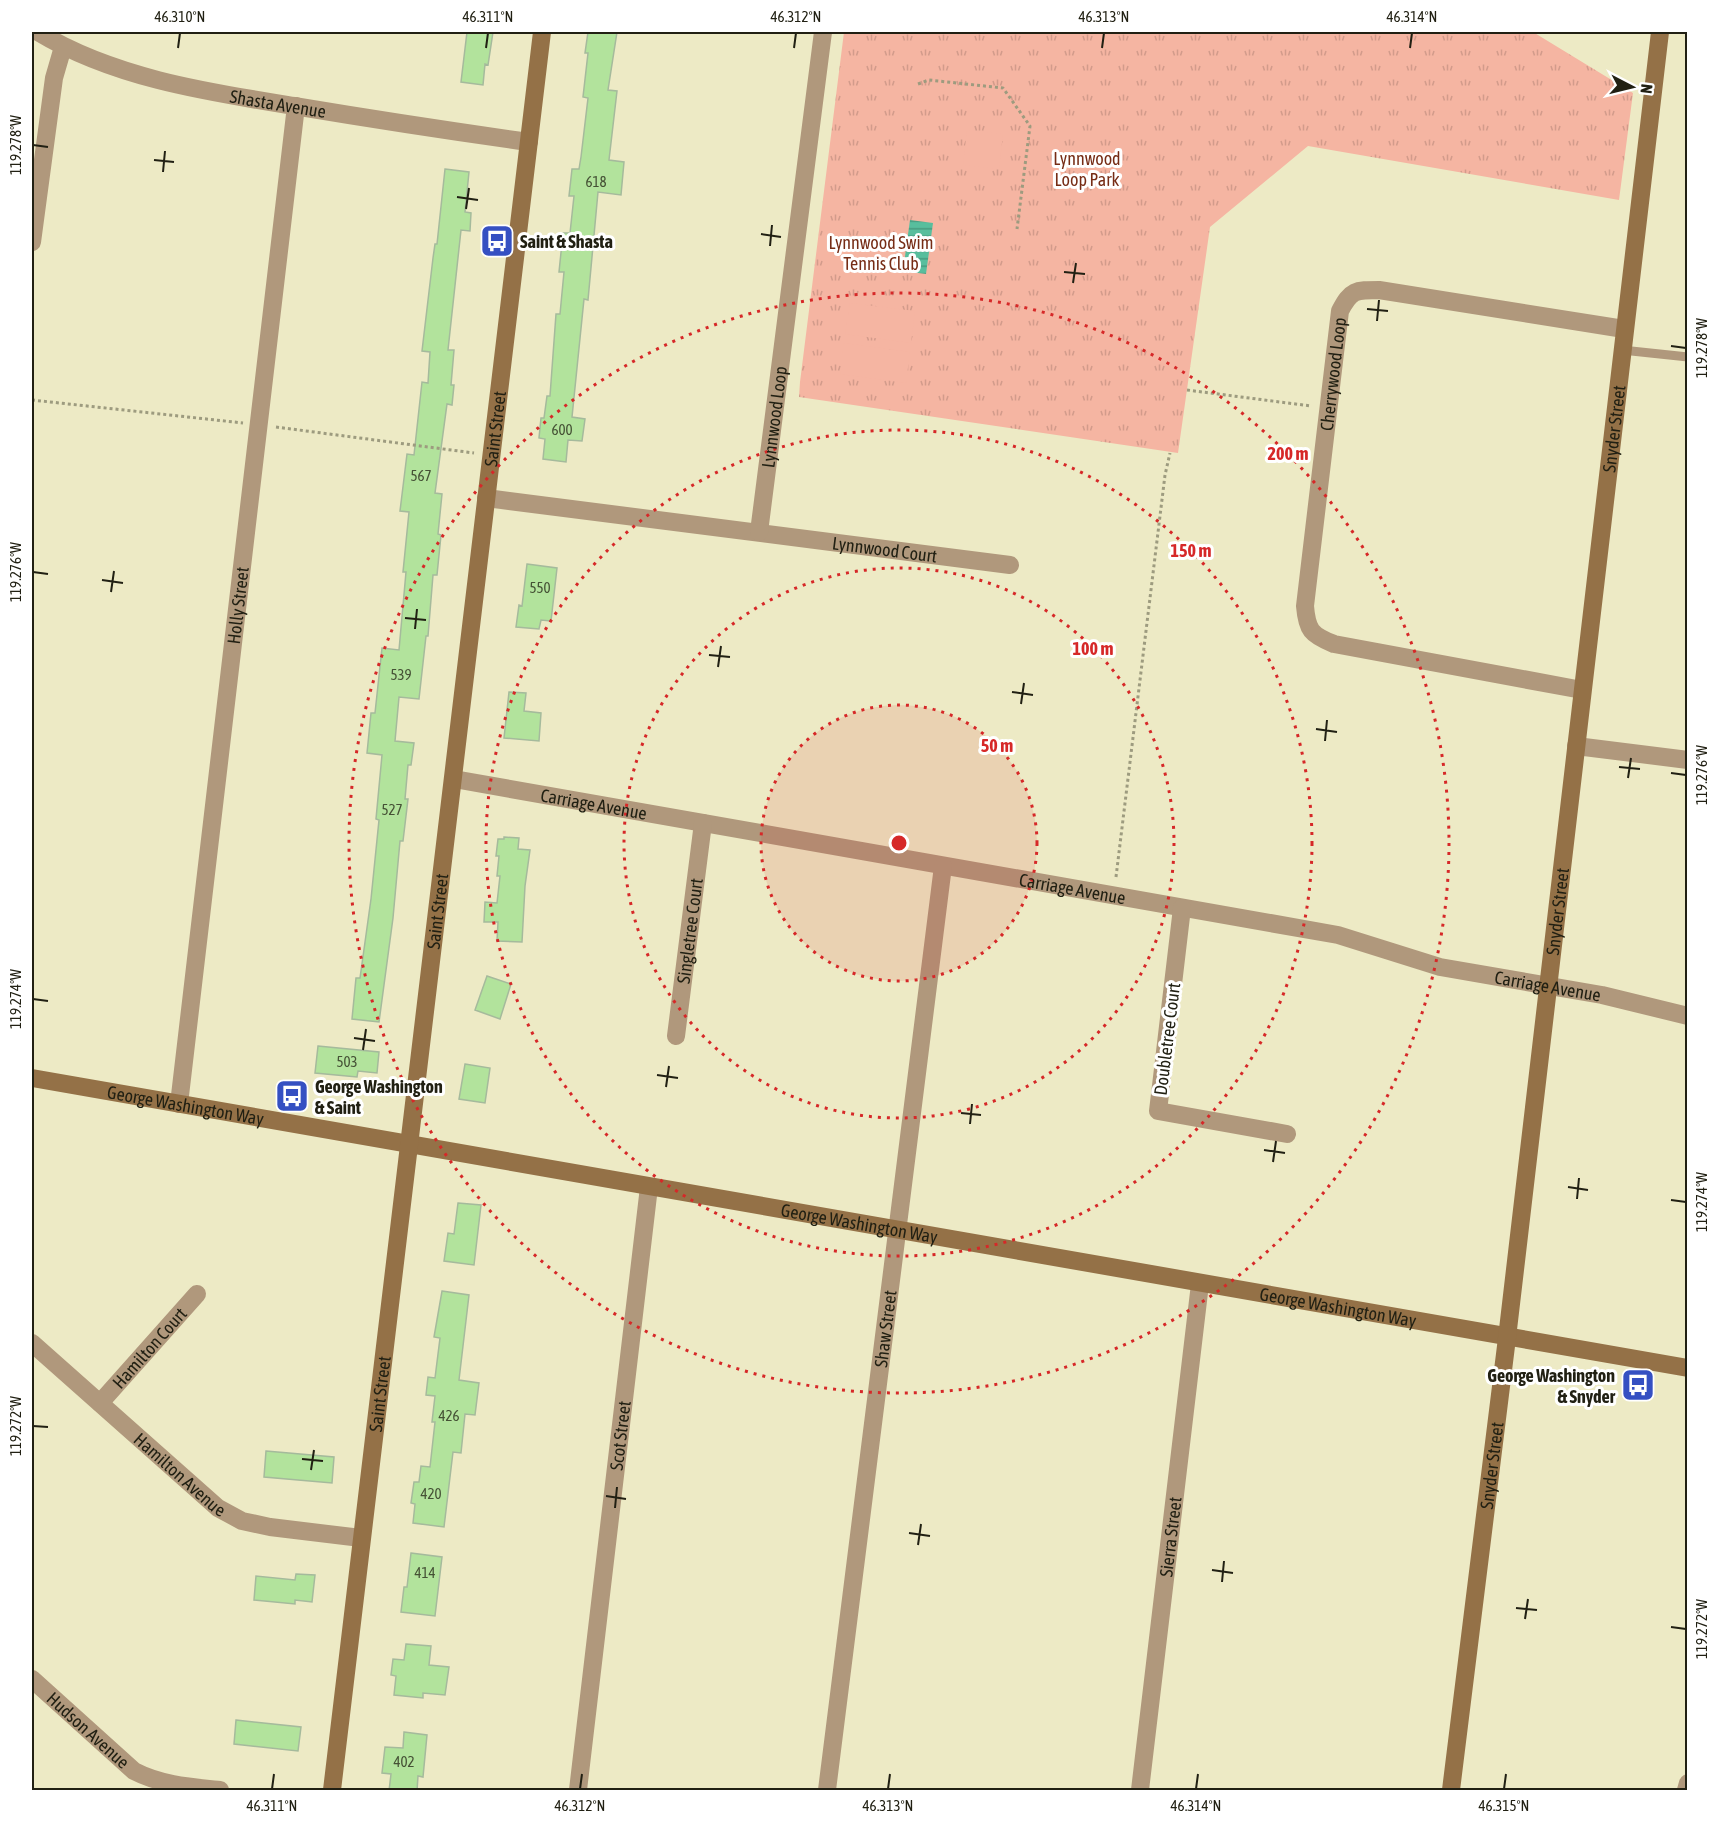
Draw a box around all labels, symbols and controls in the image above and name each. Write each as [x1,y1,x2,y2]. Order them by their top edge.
text: 46.310°N [155,8,205,25]
text: 46.311°N [463,8,513,25]
text: 46.312°N [771,8,821,25]
text: 46.313°N [1079,8,1129,25]
text: 46.314°N [1387,8,1437,25]
north arrow [1602,57,1662,117]
text: N [1637,83,1656,95]
street label: Shasta Avenue [228,85,328,122]
text: 119.278°W [7,115,24,175]
park label: Lynnwood Loop Park [1053,148,1121,190]
house number: 618 [585,173,607,190]
bus stop icon: Saint & Shasta [479,223,515,259]
place label: Saint & Shasta [520,231,613,252]
park label: Lynnwood Swim Tennis Club [828,232,934,274]
street label: Cherrywood Loop [1315,316,1350,432]
text: 119.278°W [1693,318,1710,378]
street label: Lynnwood Loop [757,365,791,469]
street label: Snyder Street [1598,384,1629,473]
street label: Saint Street [480,390,510,468]
house number: 600 [551,421,573,438]
text: 200 m [1268,443,1308,464]
house number: 567 [410,467,432,484]
street label: Lynnwood Court [831,532,938,566]
text: 150 m [1171,540,1211,561]
text: 119.276°W [7,542,24,602]
street label: Holly Street [222,566,252,645]
house number: 550 [529,579,551,596]
text: 100 m [1073,638,1113,659]
house number: 539 [390,666,412,683]
text: 50 m [981,735,1013,756]
text: 119.276°W [1693,745,1710,805]
street label: Carriage Avenue [539,784,649,823]
house number: 527 [381,801,403,818]
centre of rings [889,833,909,853]
street label: Snyder Street [1541,867,1573,956]
street label: Carriage Avenue [1018,868,1127,908]
street label: Saint Street [422,872,452,950]
street label: Singletree Court [672,877,706,985]
street label: Carriage Avenue [1493,966,1603,1005]
text: 119.274°W [7,969,24,1029]
street label: Doubletree Court [1150,981,1184,1097]
house number: 503 [336,1053,358,1070]
place label: George Washington & Saint [315,1076,443,1118]
bus stop icon: George Washington & Saint [274,1078,310,1114]
street label: George Washington Way [106,1081,266,1129]
text: 119.274°W [1693,1172,1710,1232]
street label: George Washington Way [780,1199,939,1247]
street label: George Washington Way [1258,1283,1418,1331]
street label: Shaw Street [870,1289,900,1368]
street label: Hamilton Court [108,1303,191,1392]
street label: Saint Street [364,1355,394,1433]
place label: George Washington & Snyder [1487,1365,1616,1407]
bus stop icon: George Washington & Snyder [1620,1367,1656,1403]
text: 119.272°W [7,1396,24,1456]
street label: Scot Street [605,1400,634,1471]
house number: 426 [438,1407,460,1424]
street label: Snyder Street [1475,1421,1507,1510]
street label: Hamilton Avenue [130,1428,229,1521]
house number: 420 [420,1485,442,1502]
street label: Sierra Street [1155,1496,1185,1578]
house number: 414 [414,1564,436,1581]
text: 119.272°W [1693,1599,1710,1659]
street label: Hudson Avenue [43,1687,134,1772]
house number: 402 [393,1753,415,1770]
text: 46.311°N [247,1797,297,1814]
text: 46.312°N [555,1797,605,1814]
text: 46.313°N [863,1797,913,1814]
text: 46.314°N [1171,1797,1221,1814]
text: 46.315°N [1479,1797,1529,1814]

